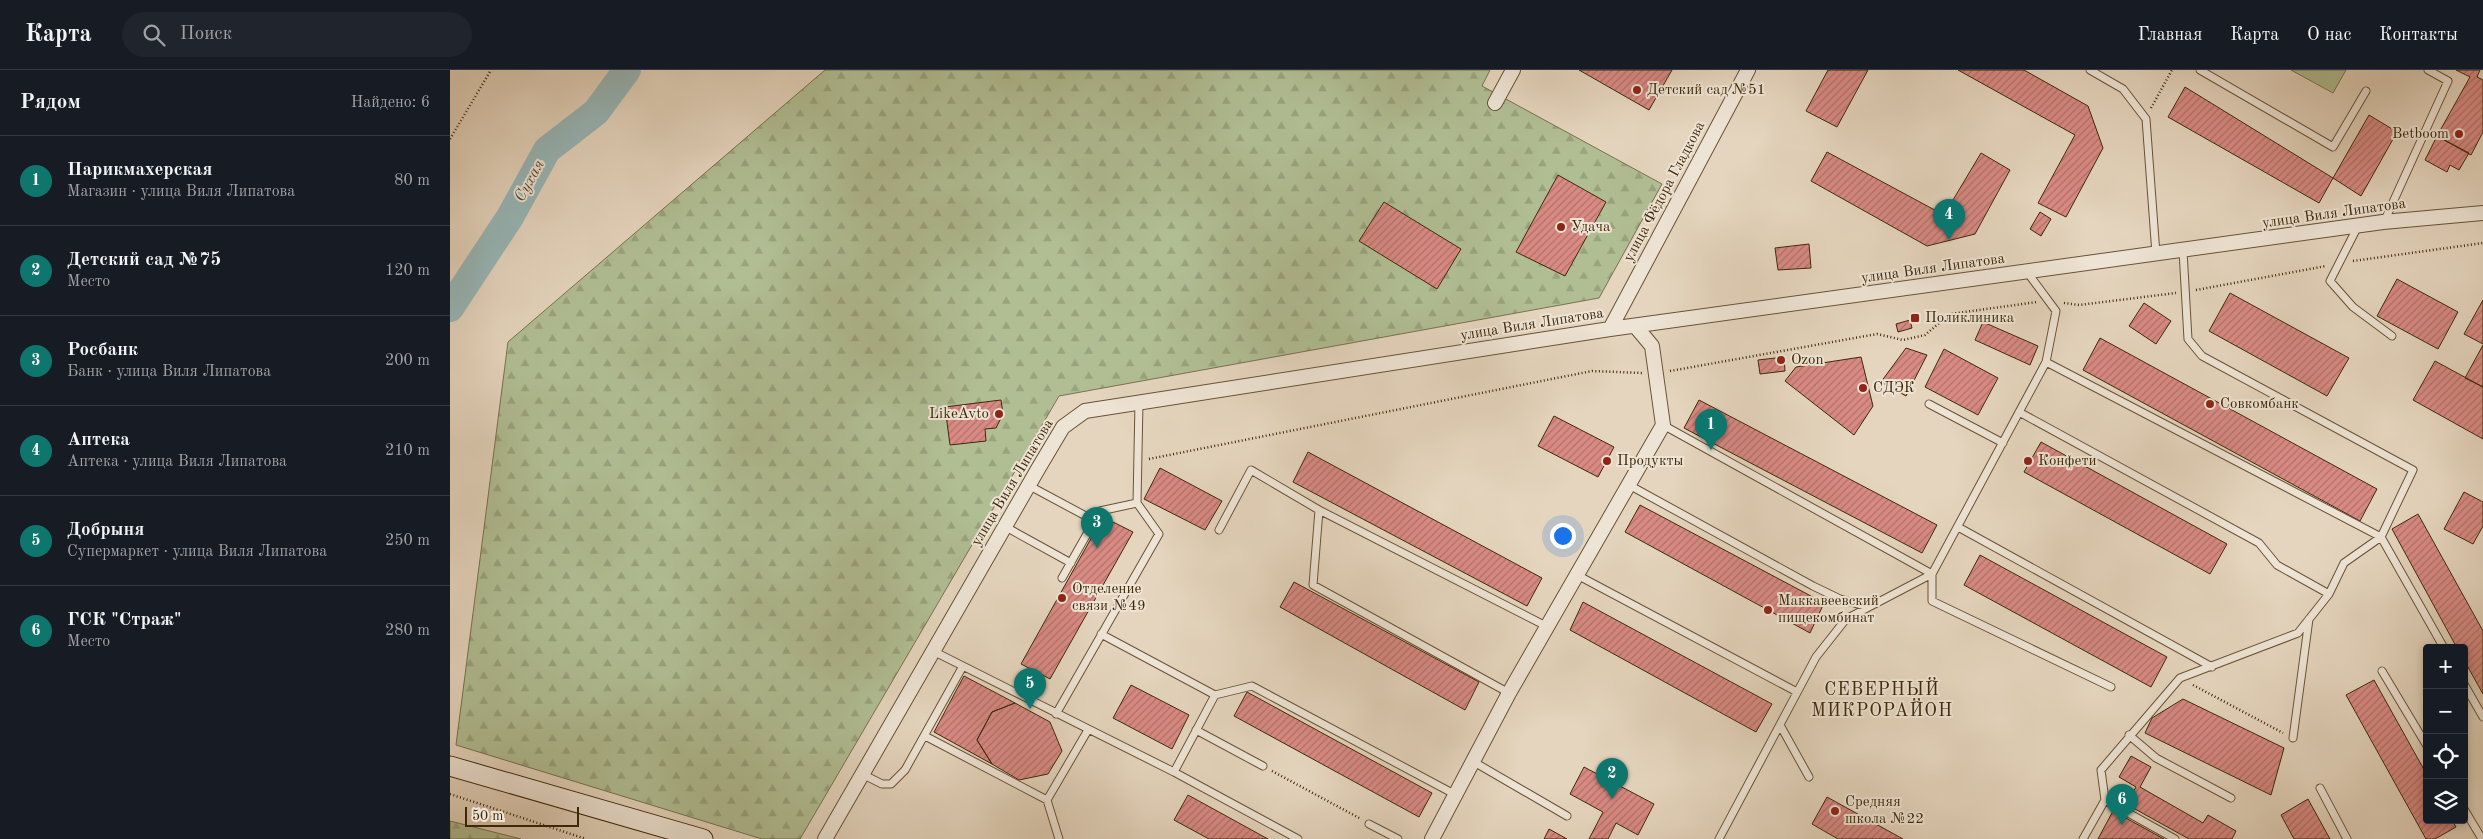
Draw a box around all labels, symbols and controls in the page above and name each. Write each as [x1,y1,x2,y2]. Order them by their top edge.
search box [122,12,472,57]
icon: search [140,21,168,49]
text: Карта [25,23,92,47]
text: Поиск [180,25,232,44]
text: Главная [2138,26,2202,44]
text: Карта [2230,26,2279,44]
text: О нас [2307,26,2351,44]
text: Контакты [2379,26,2458,44]
place label: Детский сад №51 [1647,83,1765,98]
marker: Детский сад №51 [1631,84,1643,96]
text: Рядом [20,92,81,113]
text: Найдено: 6 [351,95,430,111]
street label: улица Фёдора Гладкова [1622,119,1709,265]
place label: Betboom [2392,127,2449,142]
marker: Betboom [2453,128,2465,140]
water label: Сухая [512,157,548,205]
text: Парикмахерская [67,161,212,180]
text: 1 [31,173,41,189]
text: 80 m [394,173,430,189]
text: Магазин · улица Виля Липатова [67,184,295,200]
street label: улица Виля Липатова [2261,196,2407,232]
pin: 4 [1933,199,1965,240]
place label: Удача [1571,220,1611,235]
marker: Удача [1555,221,1567,233]
text: Детский сад №75 [67,251,221,270]
street label: улица Виля Липатова [1860,251,2006,287]
text: 2 [31,263,41,279]
text: 120 m [385,263,430,279]
text: Место [67,274,110,290]
street label: улица Виля Липатова [1459,306,1605,344]
place label: Поликлиника [1925,311,2015,326]
marker: Поликлиника [1909,312,1921,324]
text: Росбанк [67,341,138,360]
text: 3 [31,353,41,369]
text: 200 m [385,353,430,369]
place label: Ozon [1791,353,1824,368]
marker: Ozon [1775,354,1787,366]
text: Банк · улица Виля Липатова [67,364,271,380]
place label: СДЭК [1873,381,1915,396]
marker: СДЭК [1857,382,1869,394]
place label: Совкомбанк [2220,397,2299,412]
marker: Совкомбанк [2204,398,2216,410]
place label: LikeAvto [929,407,989,422]
marker: LikeAvto [993,408,1005,420]
pin: 1 [1695,409,1727,450]
street label: улица Виля Липатова [969,416,1057,549]
text: Аптека [67,431,130,450]
text: 4 [31,443,41,459]
text: 210 m [385,443,430,459]
text: Аптека · улица Виля Липатова [67,454,287,470]
place label: Продукты [1617,454,1684,469]
place label: Конфети [2038,454,2097,469]
marker: Продукты [1601,455,1613,467]
marker: Конфети [2022,455,2034,467]
pin: 3 [1081,507,1113,548]
text: Добрыня [67,521,145,540]
your location [1550,523,1576,549]
text: 5 [31,533,41,549]
text: 250 m [385,533,430,549]
text: Супермаркет · улица Виля Липатова [67,544,327,560]
place label: Отделение связи №49 [1072,582,1146,614]
marker: Отделение связи №49 [1056,592,1068,604]
place label: Маккавеевский пищекомбинат [1778,594,1879,626]
marker: Маккавеевский пищекомбинат [1762,604,1774,616]
text: ГСК "Страж" [67,611,182,630]
text: 6 [31,623,41,639]
text: 280 m [385,623,430,639]
text: Место [67,634,110,650]
map controls [2423,644,2468,824]
button: + [2423,644,2468,689]
pin: 5 [1014,668,1046,709]
district label: СЕВЕРНЫЙ МИКРОРАЙОН [1811,677,1953,720]
button: − [2423,689,2468,734]
button: locate [2423,734,2468,779]
pin: 2 [1596,758,1628,799]
button: layers [2423,779,2468,824]
pin: 6 [2106,784,2138,825]
place label: Средняя школа №22 [1845,795,1924,827]
scale bar [465,804,579,827]
marker: Средняя школа №22 [1829,805,1841,817]
text: 50 m [472,809,503,823]

